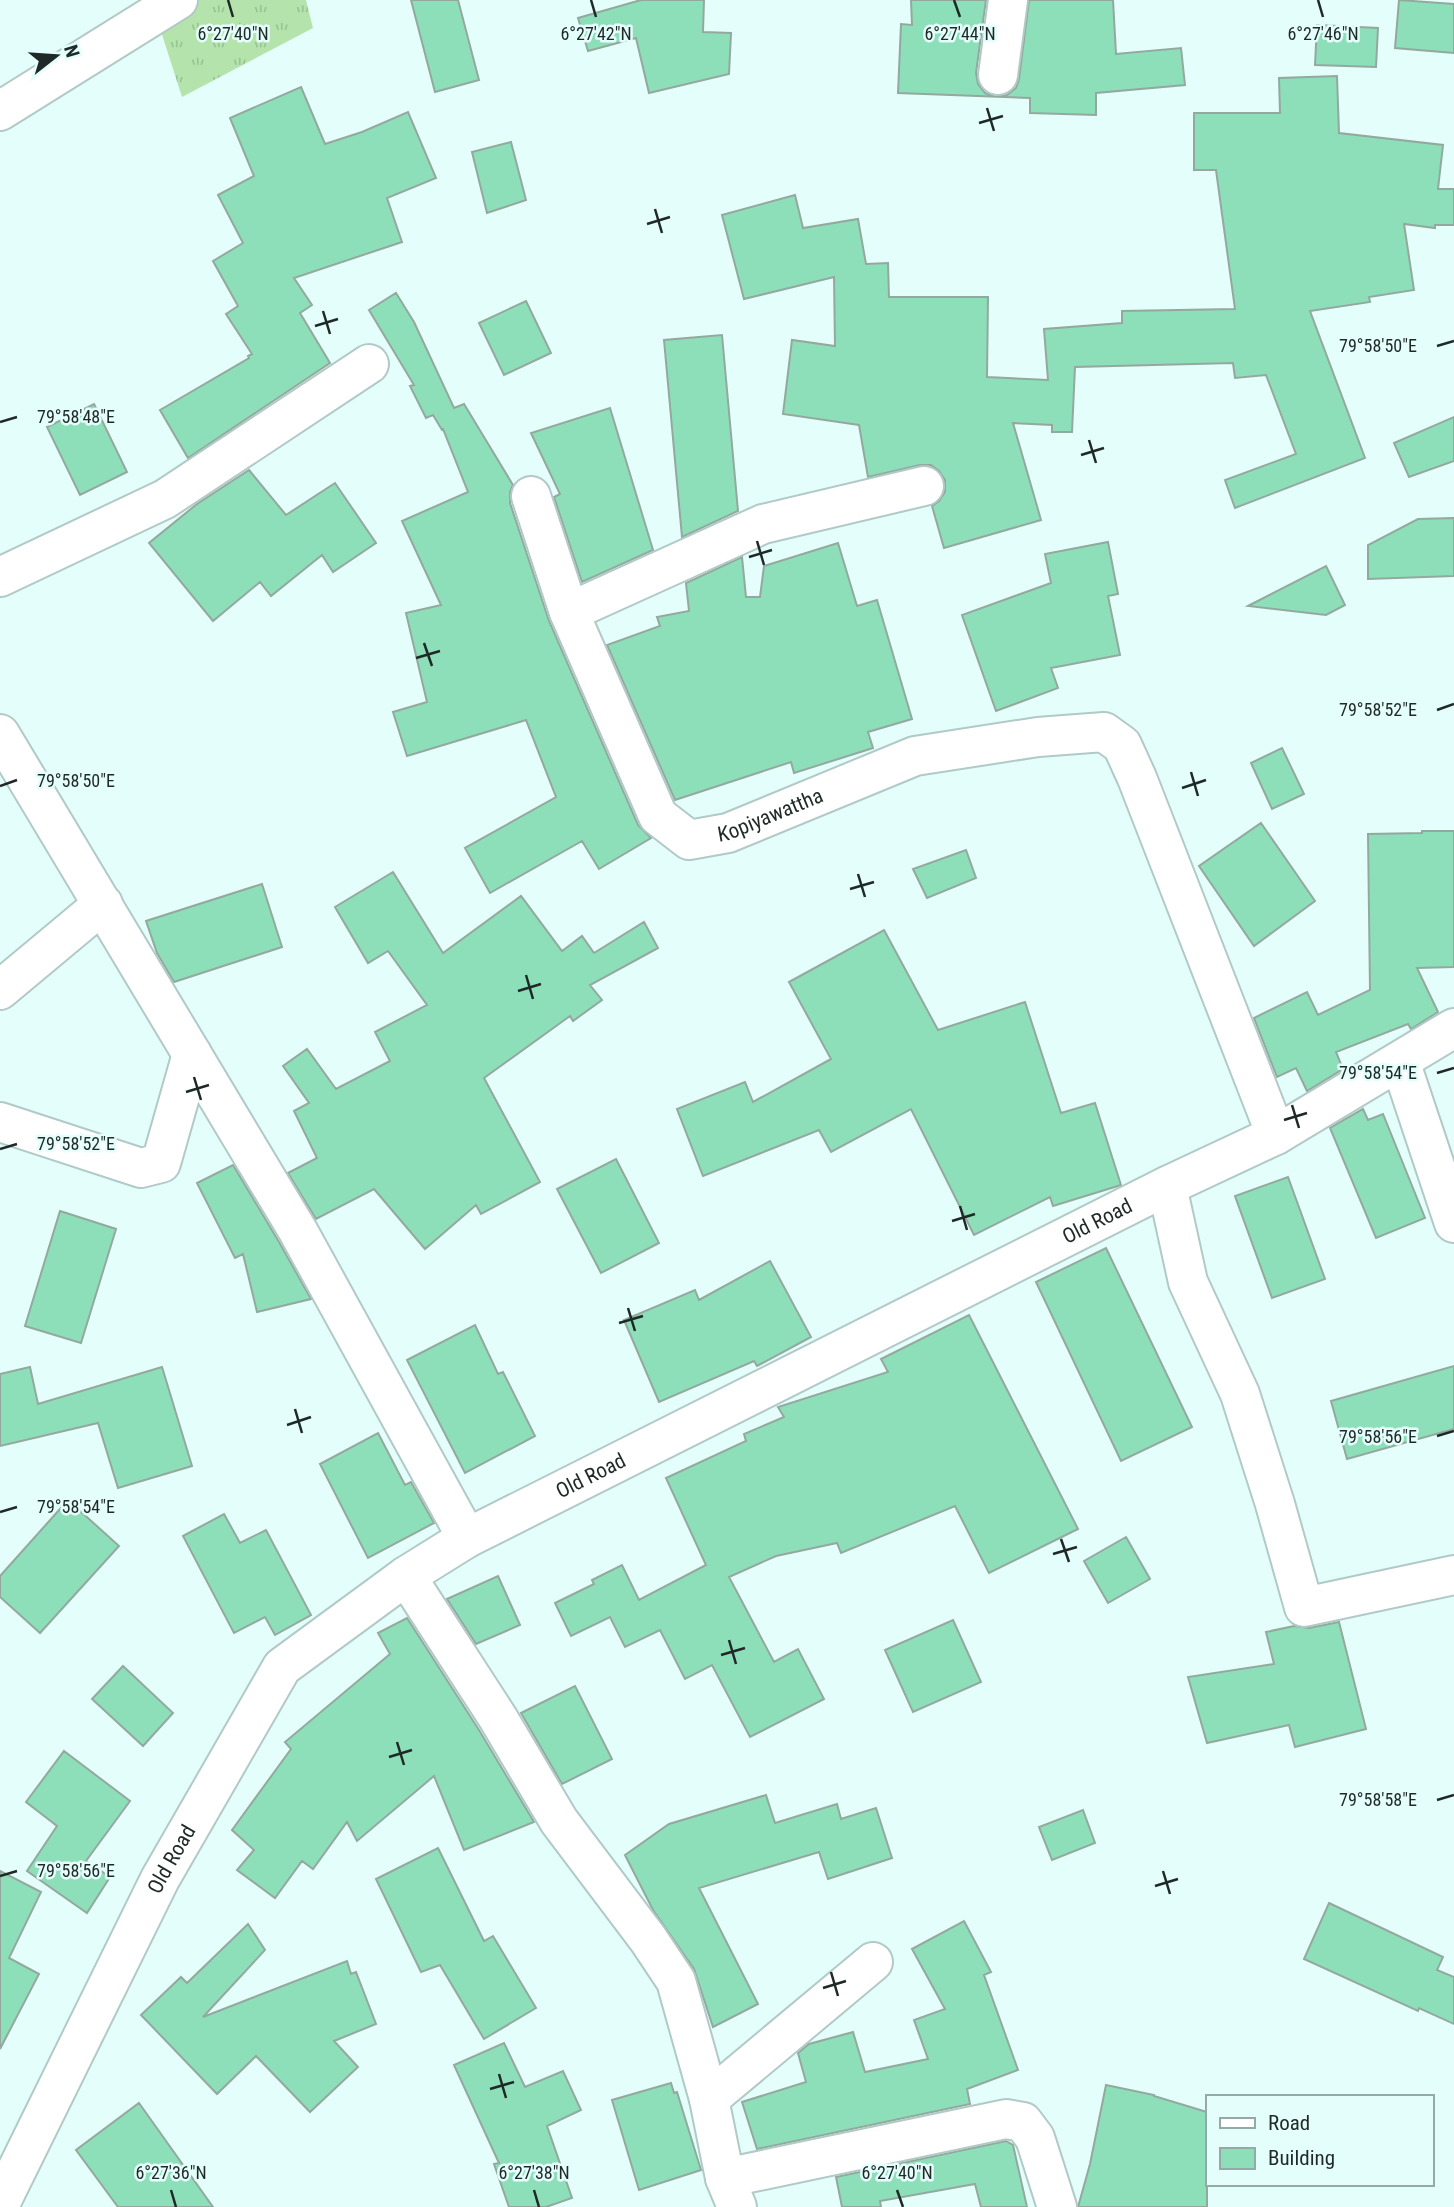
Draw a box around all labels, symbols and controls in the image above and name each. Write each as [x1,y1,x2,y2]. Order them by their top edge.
north arrow [21,21,91,91]
text: 6°27'40"N [197,23,269,44]
text: 6°27'42"N [560,23,632,44]
text: 6°27'44"N [924,23,996,44]
text: 6°27'46"N [1287,23,1359,44]
text: N [59,42,84,60]
text: 79°58'50"E [1339,335,1417,356]
text: 79°58'48"E [37,406,115,427]
text: 79°58'52"E [1339,699,1417,720]
text: 79°58'50"E [37,770,115,791]
street label: Kopiyawattha [716,783,826,847]
text: 79°58'54"E [1339,1062,1417,1083]
text: 79°58'52"E [37,1133,115,1154]
street label: Old Road [1058,1194,1136,1249]
text: 79°58'56"E [1339,1426,1417,1447]
street label: Old Road [552,1448,630,1503]
text: 79°58'54"E [37,1496,115,1517]
text: 79°58'58"E [1339,1789,1417,1810]
street label: Old Road [143,1821,200,1897]
text: 79°58'56"E [37,1860,115,1881]
legend [1206,2095,1433,2186]
text: Road [1268,2111,1310,2135]
text: Building [1268,2146,1335,2170]
text: 6°27'36"N [135,2162,207,2183]
text: 6°27'38"N [498,2162,570,2183]
text: 6°27'40"N [861,2162,933,2183]

